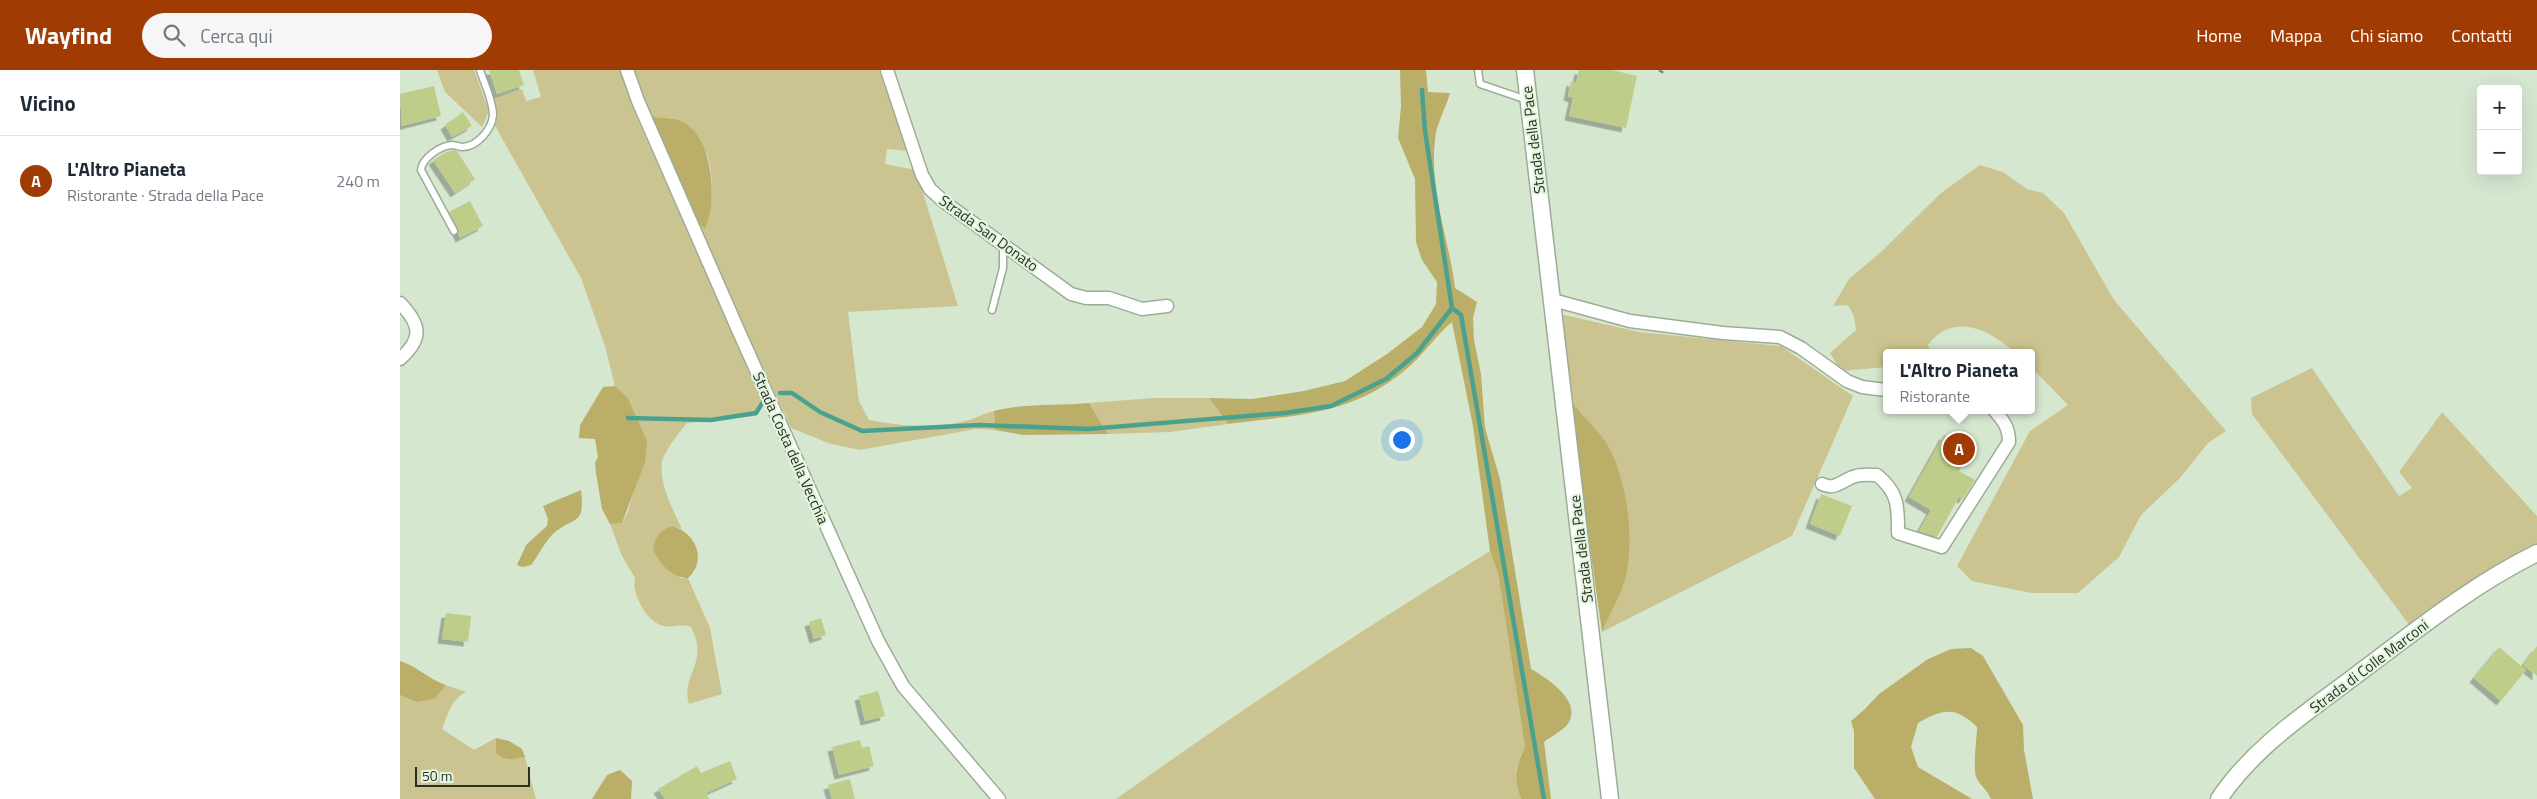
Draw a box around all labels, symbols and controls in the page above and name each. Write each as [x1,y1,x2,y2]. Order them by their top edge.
search box [142,13,492,58]
text: Wayfind [25,17,112,53]
icon: search [160,21,188,49]
text: Cerca qui [200,21,273,50]
text: Home [2196,22,2242,49]
text: Mappa [2270,22,2322,49]
text: Chi siamo [2350,22,2423,49]
text: Contatti [2451,22,2512,49]
street label: Strada della Pace [1515,85,1551,195]
map controls [2477,85,2522,175]
button: + [2477,85,2522,130]
text: Vicino [20,87,76,119]
button: − [2477,130,2522,175]
text: L'Altro Pianeta [67,154,186,183]
text: A [31,169,41,193]
text: 240 m [336,169,380,193]
text: Ristorante · Strada della Pace [67,183,264,207]
street label: Strada San Donato [934,189,1044,277]
popup [1883,349,2035,414]
text: L'Altro Pianeta [1900,355,2018,384]
street label: Strada Costa della Vecchia [747,368,835,528]
text: Ristorante [1900,384,1970,408]
your location [1389,427,1415,453]
pin: A [1943,430,1975,468]
street label: Strada della Pace [1563,494,1599,604]
street label: Strada di Colle Marconi [2305,614,2433,718]
scale bar [415,764,530,787]
text: 50 m [422,765,452,786]

